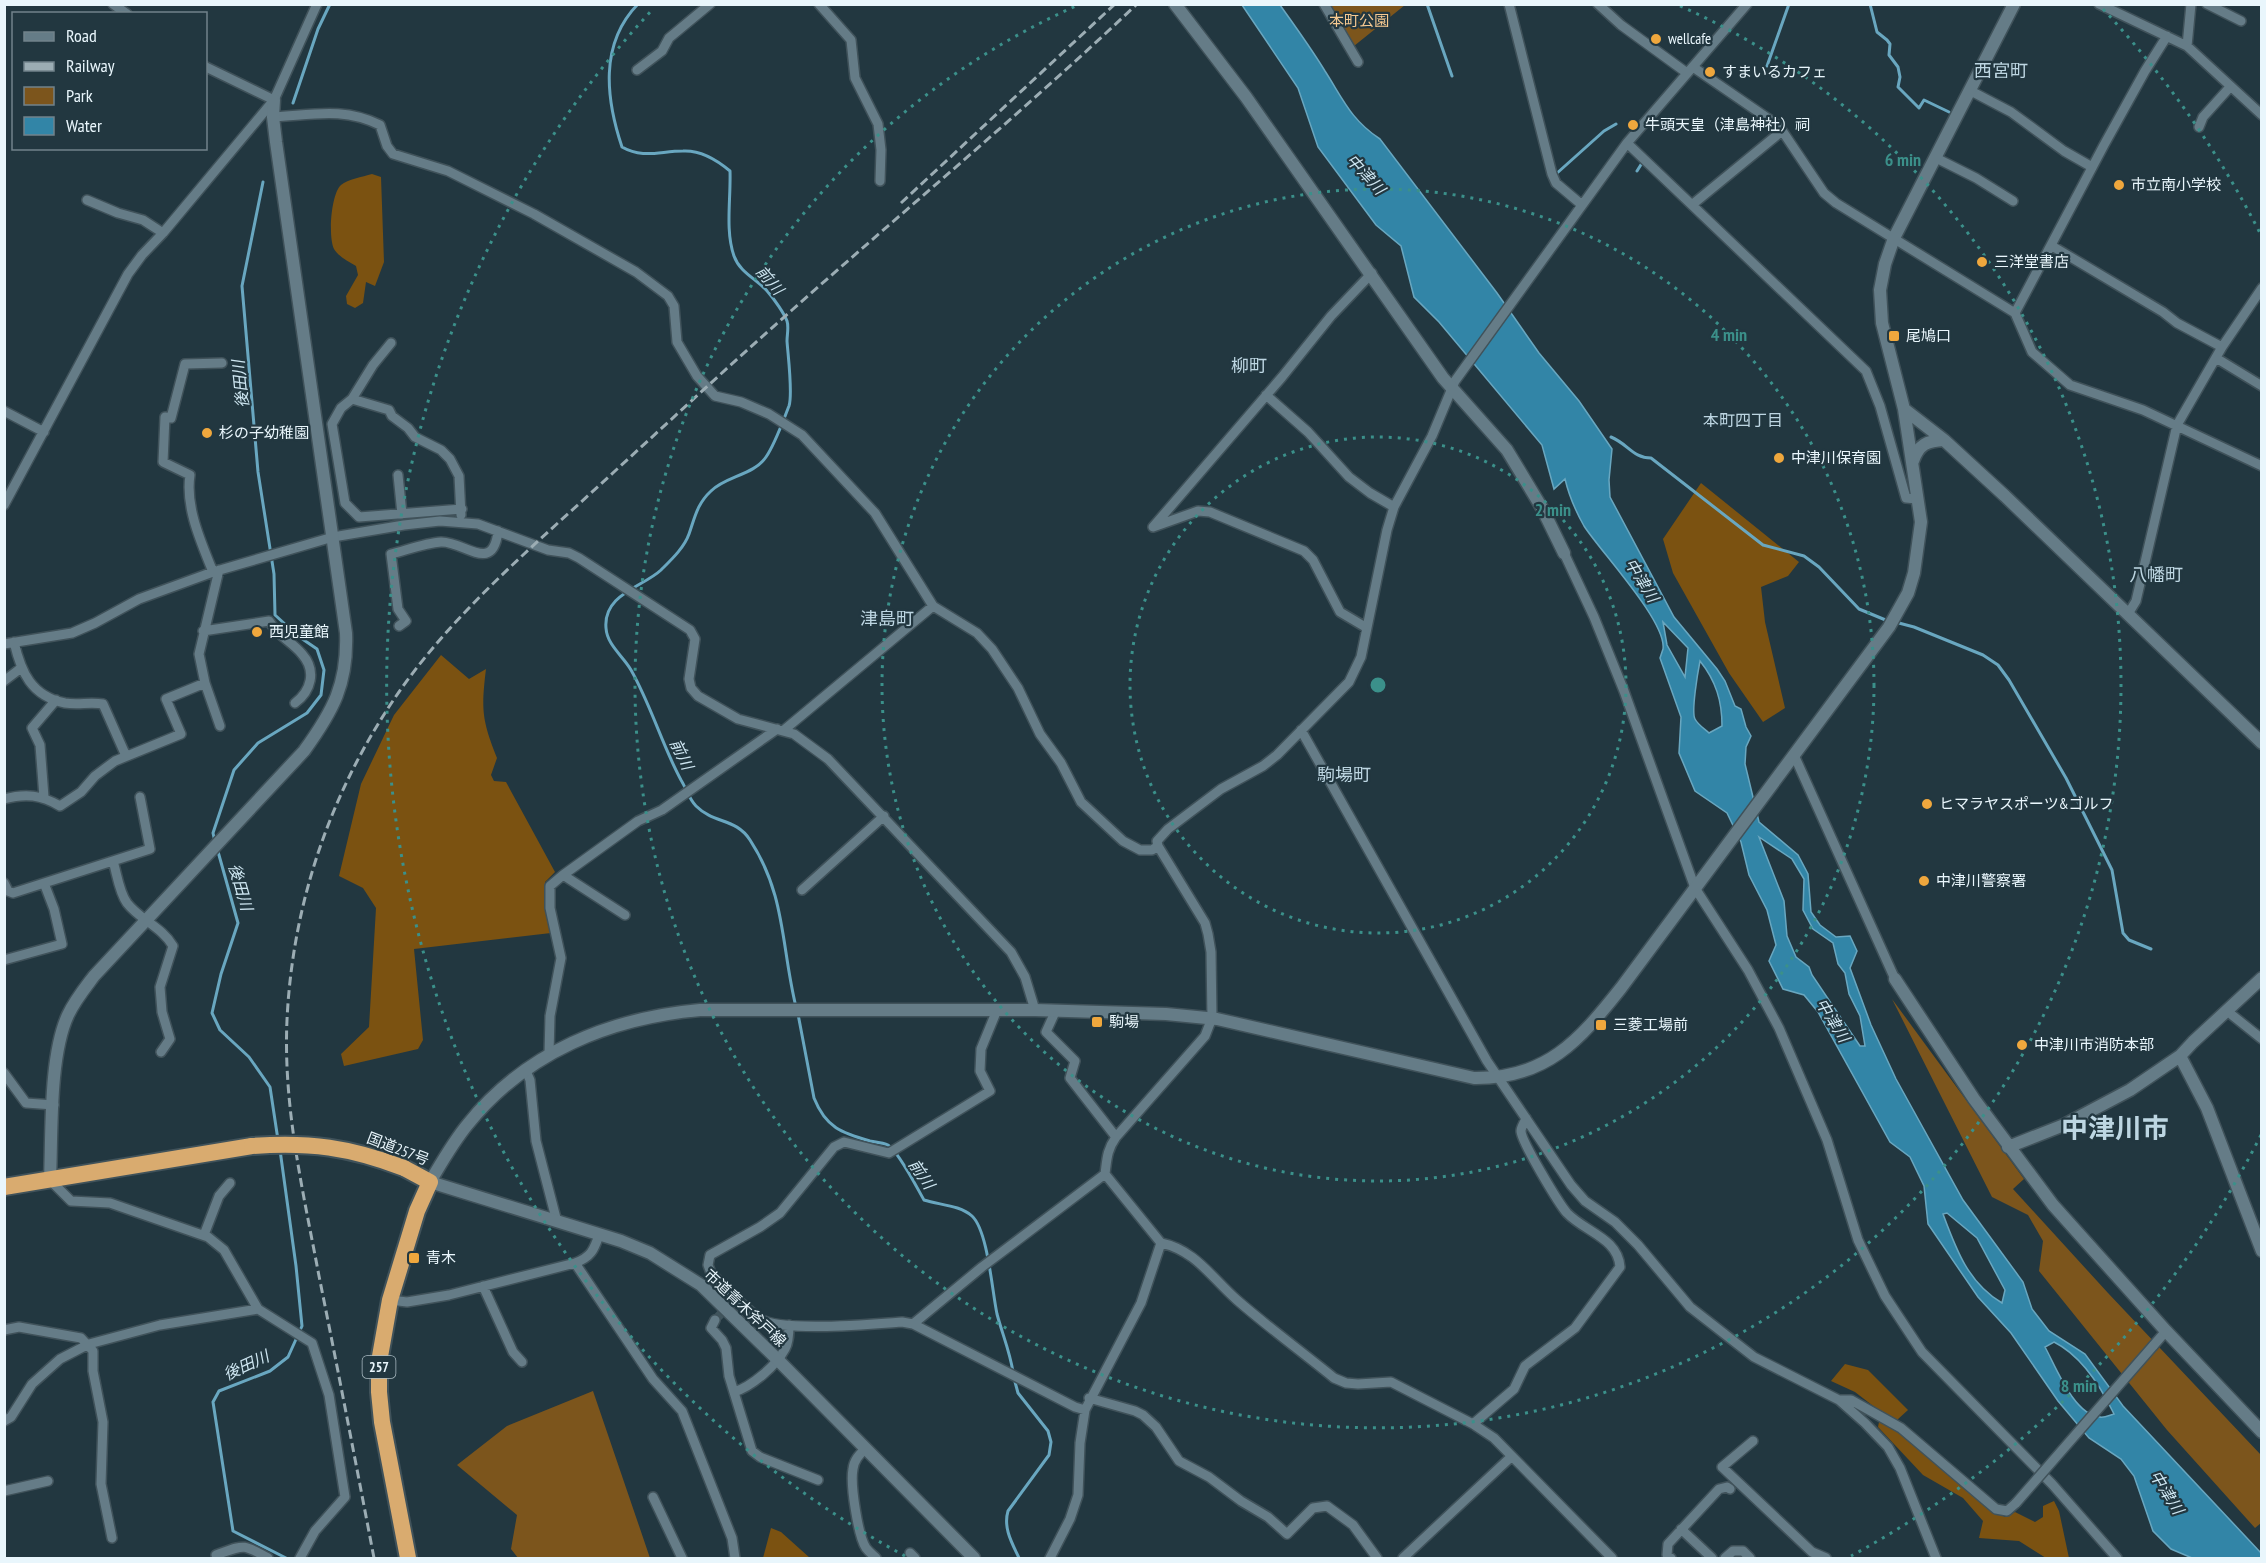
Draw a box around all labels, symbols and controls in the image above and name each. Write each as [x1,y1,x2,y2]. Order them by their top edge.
park label: 本町公園 [1329,11,1389,30]
legend [12,12,207,150]
text: Road [66,24,97,47]
place label: wellcafe [1668,29,1711,48]
marker: wellcafe [1649,32,1663,46]
text: Railway [66,54,115,77]
district label: 西宮町 [1974,59,2028,82]
place label: すまいるカフェ [1722,62,1827,81]
marker: すまいるカフェ [1703,65,1717,79]
text: Park [66,84,93,107]
text: Water [66,114,102,137]
place label: 牛頭天皇（津島神社）祠 [1645,115,1810,134]
marker: 牛頭天皇（津島神社）祠 [1626,118,1640,132]
text: 6 min [1885,148,1921,171]
water label: 中津川 [1342,150,1391,200]
place label: 市立南小学校 [2131,175,2221,194]
marker: 市立南小学校 [2112,178,2126,192]
place label: 三洋堂書店 [1994,252,2069,271]
marker: 三洋堂書店 [1975,255,1989,269]
water label: 前川 [752,261,789,300]
text: 4 min [1711,323,1747,346]
place label: 尾鳩口 [1906,326,1951,345]
marker: 尾鳩口 [1887,329,1901,343]
district label: 柳町 [1231,354,1267,377]
water label: 後田川 [227,357,252,409]
district label: 本町四丁目 [1703,410,1783,430]
place label: 杉の子幼稚園 [219,423,309,442]
marker: 杉の子幼稚園 [200,426,214,440]
place label: 中津川保育園 [1791,448,1881,467]
marker: 中津川保育園 [1772,451,1786,465]
text: 2 min [1535,498,1571,521]
water label: 中津川 [1621,554,1664,607]
district label: 八幡町 [2129,563,2183,586]
district label: 津島町 [860,607,914,630]
place label: 西児童館 [269,622,329,641]
marker: 西児童館 [250,625,264,639]
centre of rings [1368,675,1388,695]
water label: 前川 [666,735,699,775]
district label: 駒場町 [1317,763,1371,786]
place label: ヒマラヤスポーツ&ゴルフ [1939,794,2114,813]
marker: ヒマラヤスポーツ&ゴルフ [1920,797,1934,811]
water label: 後田川 [225,861,258,915]
place label: 中津川警察署 [1936,871,2026,890]
marker: 中津川警察署 [1917,874,1931,888]
water label: 中津川 [1812,994,1855,1047]
place label: 駒場 [1109,1012,1139,1031]
marker: 駒場 [1090,1015,1104,1029]
place label: 三菱工場前 [1613,1015,1688,1034]
marker: 三菱工場前 [1594,1018,1608,1032]
place label: 中津川市消防本部 [2034,1035,2154,1054]
marker: 中津川市消防本部 [2015,1038,2029,1052]
district label: 中津川市 [2061,1111,2169,1145]
street label: 国道257号 [364,1128,432,1169]
water label: 前川 [905,1155,940,1195]
place label: 青木 [426,1248,456,1267]
marker: 青木 [407,1251,421,1265]
street label: 市道青木斧戸線 [700,1265,790,1350]
water label: 後田川 [220,1345,274,1384]
road number: 257 [362,1356,395,1378]
text: 8 min [2061,1374,2097,1397]
water label: 中津川 [2146,1466,2189,1519]

